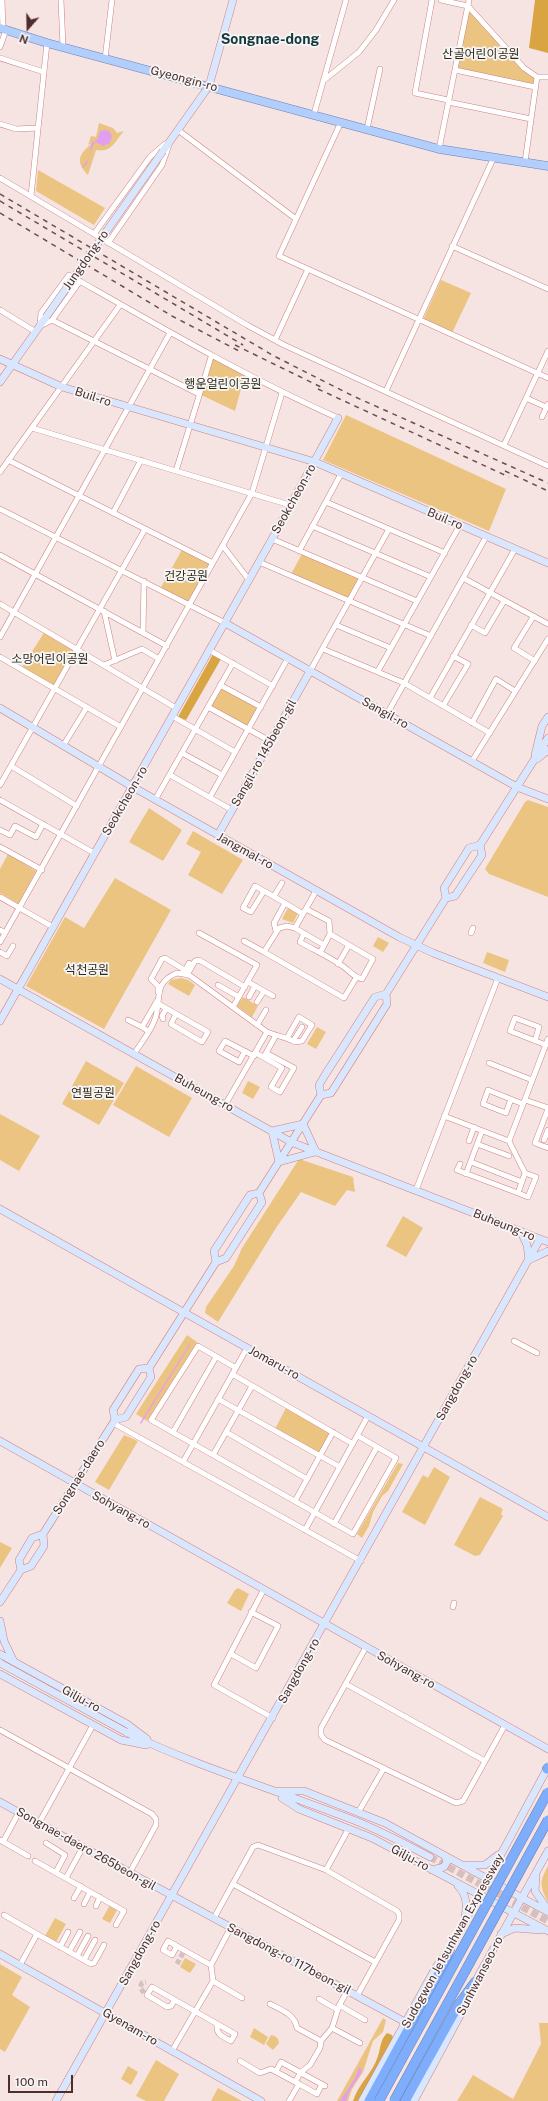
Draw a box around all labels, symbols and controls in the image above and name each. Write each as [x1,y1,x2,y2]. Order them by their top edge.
north arrow [8,8,48,48]
text: N [18,32,30,46]
district label: Songnae-dong [221,32,319,48]
park label: 산골어린이공원 [442,47,520,61]
street label: Gyeongin-ro [149,63,219,95]
street label: Jungdong-ro [60,227,112,293]
park label: 행운얼린이공원 [184,377,262,391]
street label: Buil-ro [73,384,113,410]
street label: Seokcheon-ro [269,461,319,537]
street label: Buil-ro [425,505,465,533]
park label: 건강공원 [164,569,208,583]
park label: 소망어린이공원 [11,652,89,666]
street label: Sangil-ro [359,694,411,732]
street label: Sangil-ro 145beon-gil [228,697,300,809]
street label: Seokcheon-ro [99,764,151,838]
street label: Jangmal-ro [214,830,276,872]
park label: 석천공원 [65,963,109,977]
street label: Buheung-ro [172,1071,236,1115]
park label: 연필공원 [71,1086,115,1100]
street label: Buheung-ro [471,1206,537,1244]
street label: Jomaru-ro [246,1343,302,1383]
street label: Sangdong-ro [433,1353,481,1423]
street label: Songnae-daero [50,1437,108,1517]
street label: Sohyang-ro [89,1488,153,1532]
street label: Sangdong-ro [275,1636,323,1706]
street label: Sohyang-ro [374,1648,438,1692]
street label: Gilju-ro [59,1683,103,1715]
street label: Songnae-daero 265beon-gil [14,1804,158,1894]
street label: Gilju-ro [388,1842,432,1874]
street label: Sudogwon Je1sunhwan Expressway [399,1851,507,2031]
street label: Sangdong-ro [116,1918,164,1988]
street label: Sangdong-ro 117beon-gil [224,1920,354,1998]
street label: Sunhwanseo-ro [454,1934,506,2018]
street label: Gyenam-ro [100,2005,160,2049]
scale bar [10,2067,75,2093]
text: 100 m [15,2075,48,2089]

